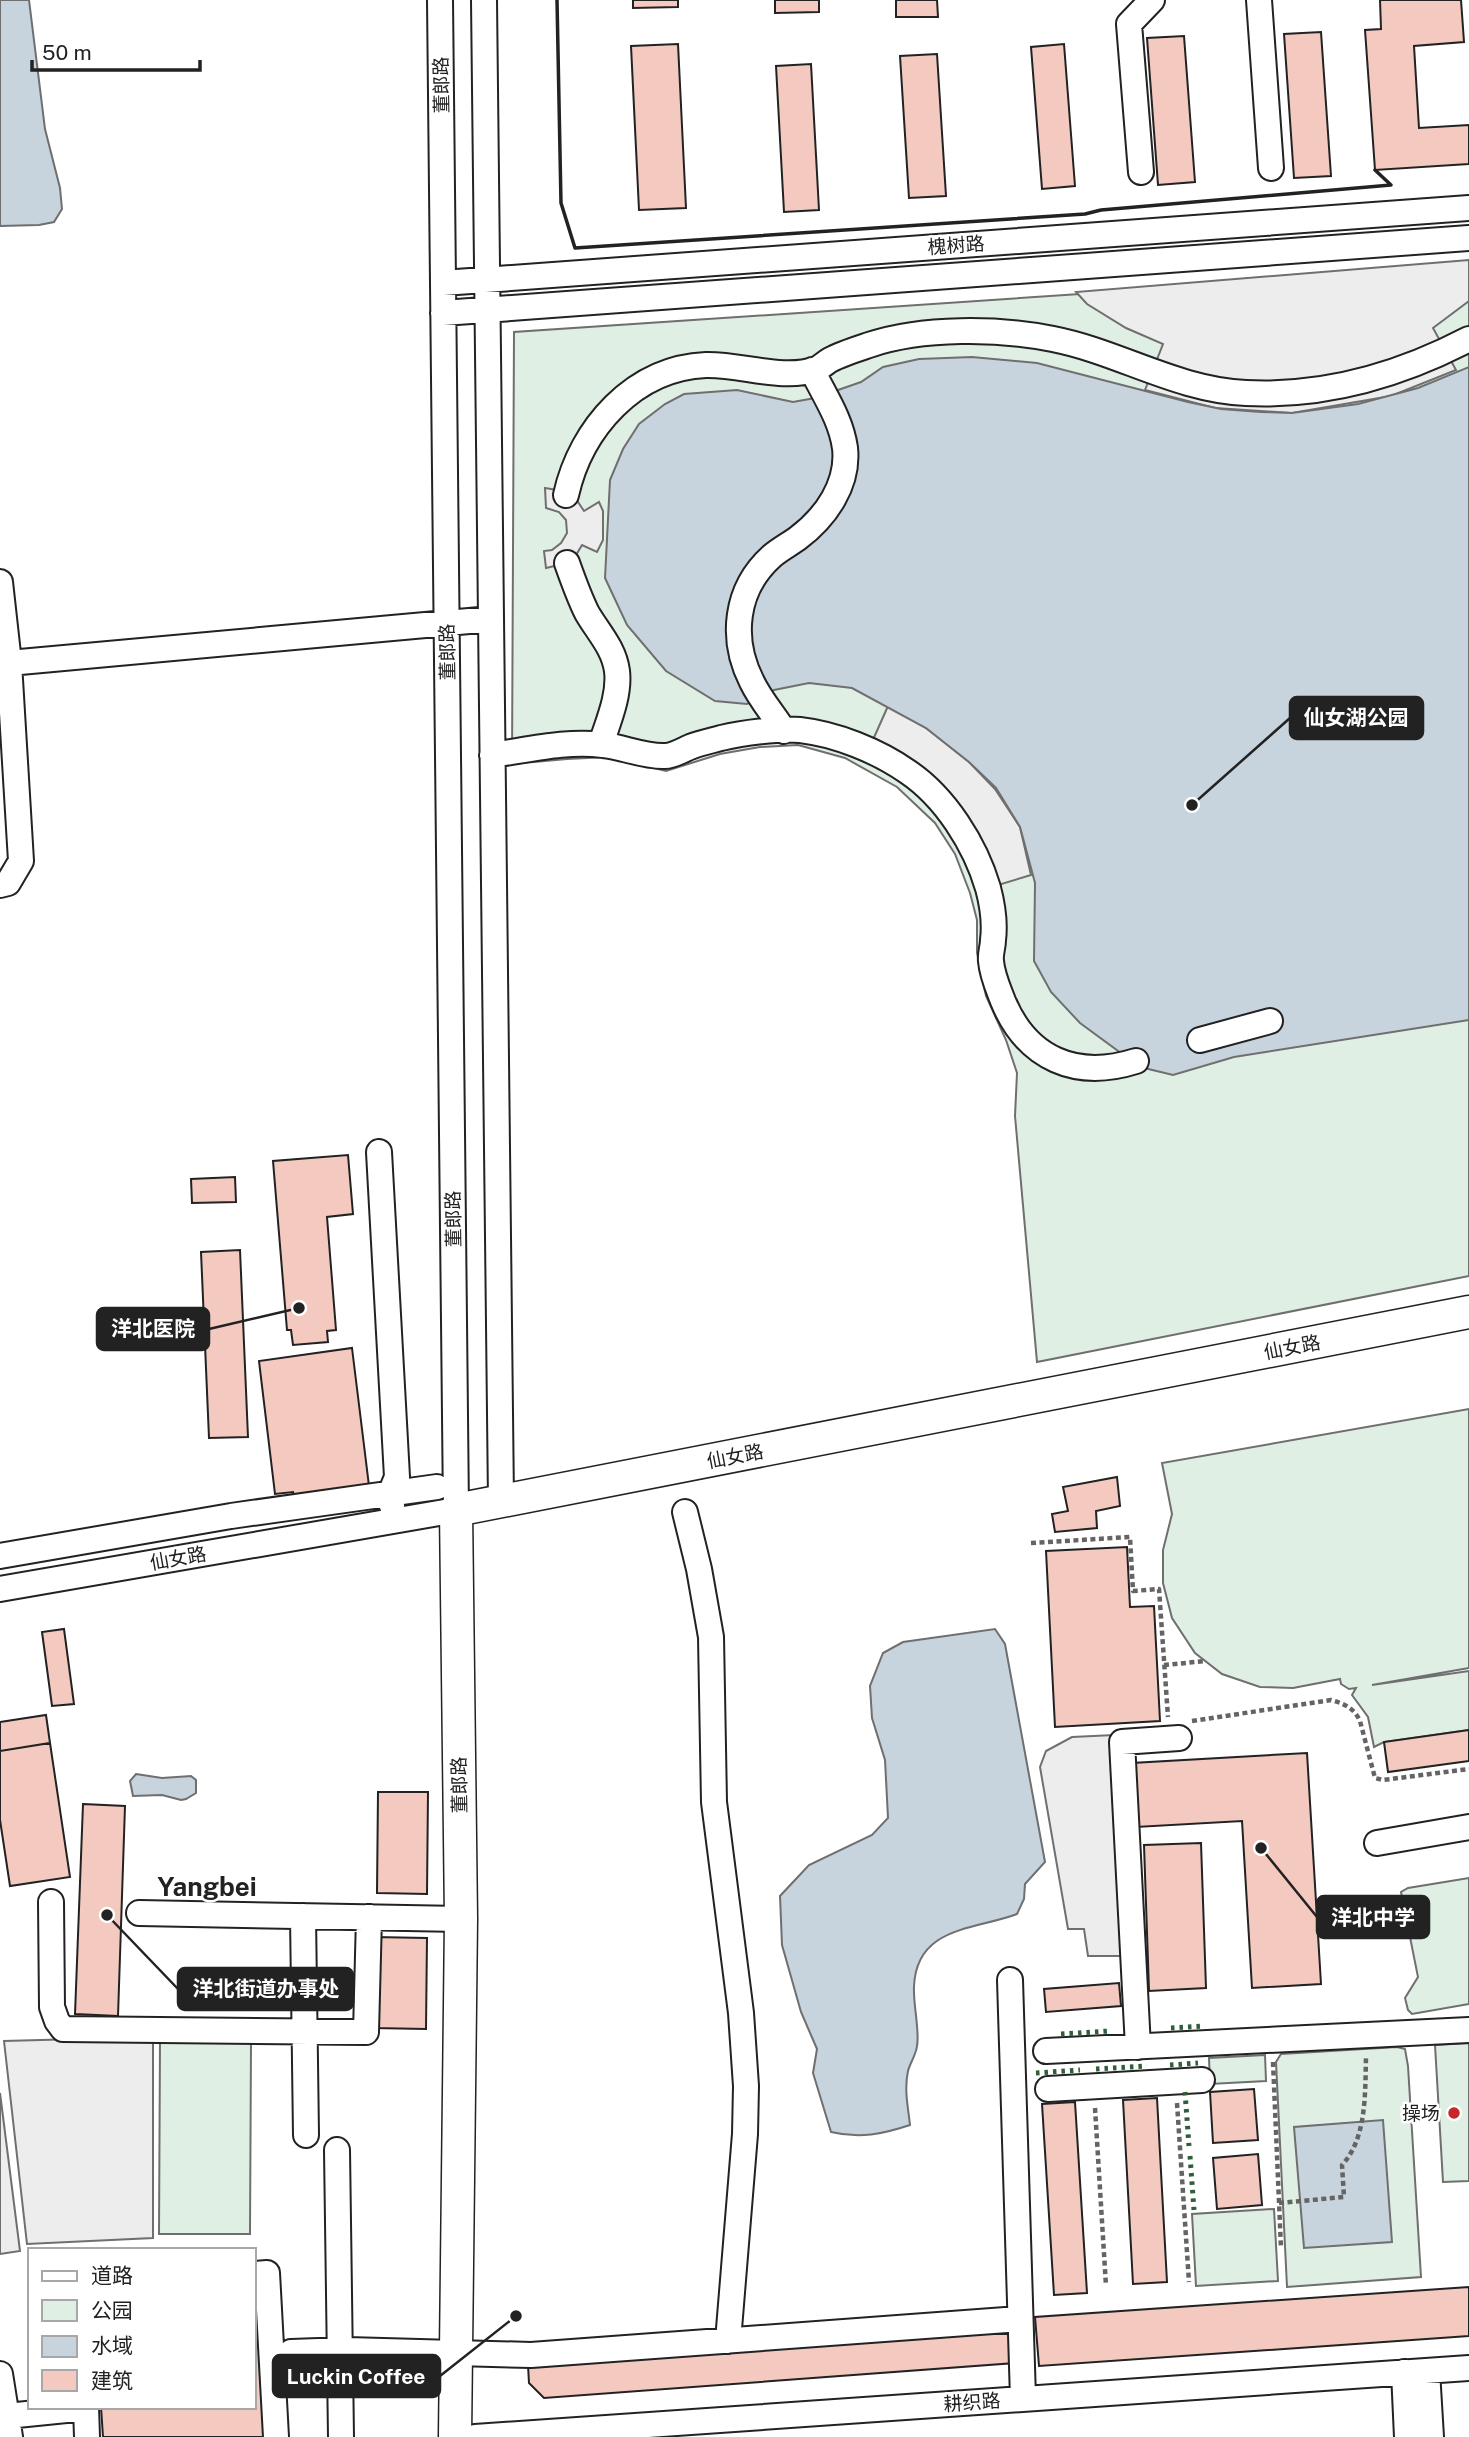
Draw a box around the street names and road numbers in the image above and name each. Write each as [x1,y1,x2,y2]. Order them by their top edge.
street label: 董郎路 [430,56,452,114]
street label: 槐树路 [927,232,985,258]
street label: 董郎路 [436,623,458,681]
street label: 董郎路 [442,1190,464,1248]
street label: 仙女路 [1262,1331,1322,1363]
street label: 仙女路 [705,1440,765,1472]
street label: 仙女路 [148,1542,208,1574]
street label: 董郎路 [448,1756,470,1814]
street label: 耕织路 [943,2389,1001,2415]

